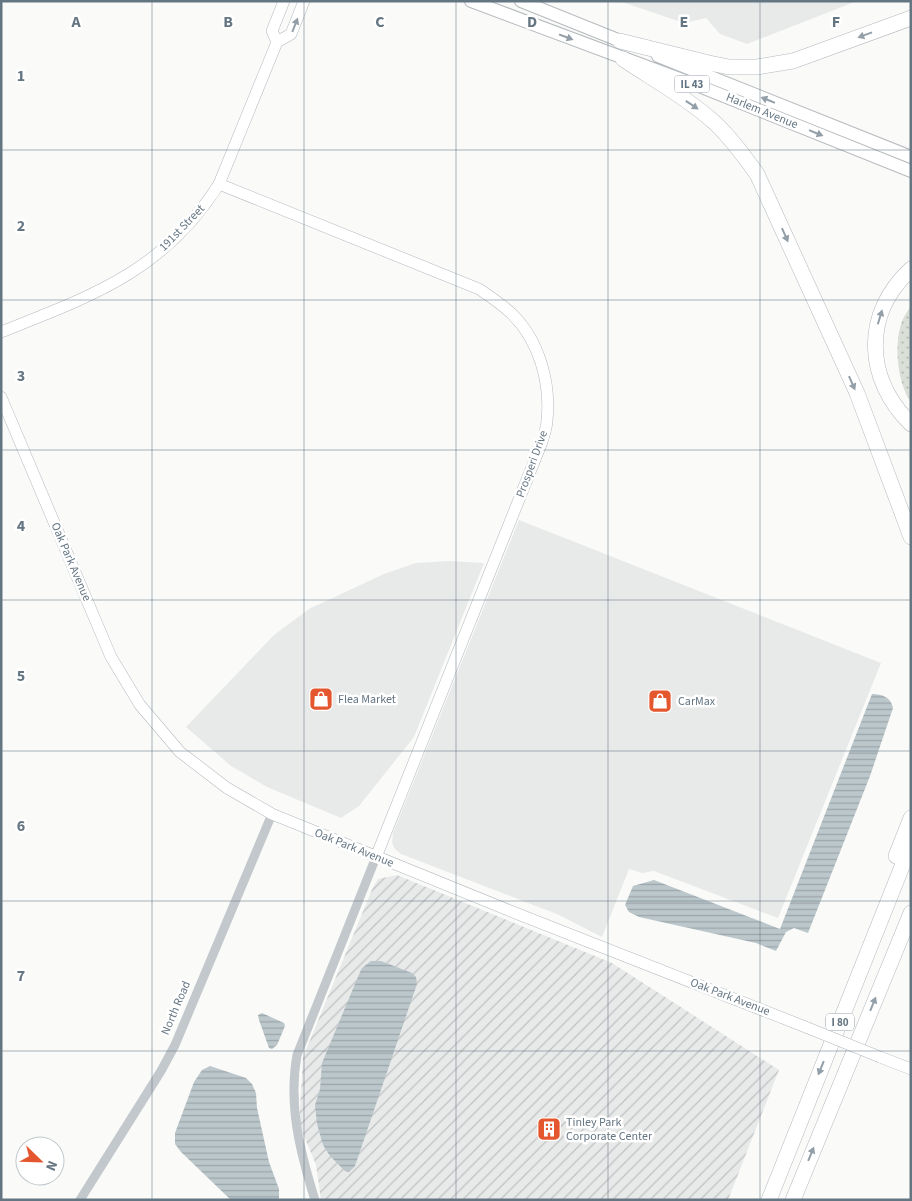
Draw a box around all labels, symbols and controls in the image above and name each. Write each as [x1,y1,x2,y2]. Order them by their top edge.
text: A [70,11,81,33]
text: B [223,11,233,33]
text: C [375,11,385,33]
text: D [527,11,537,33]
text: E [680,11,688,33]
text: F [832,11,840,33]
one-way arrow [291,18,299,33]
one-way arrow [857,31,872,39]
one-way arrow [559,33,574,41]
text: 1 [17,65,25,87]
road number: IL 43 [674,76,710,92]
street label: Harlem Avenue [723,89,801,133]
one-way arrow [760,96,775,104]
one-way arrow [685,100,699,110]
one-way arrow [809,129,824,137]
street label: 191st Street [155,201,209,255]
text: 2 [17,215,25,237]
one-way arrow [782,228,790,242]
one-way arrow [877,309,885,324]
text: 3 [17,365,25,387]
one-way arrow [849,376,857,390]
street label: Prosperi Drive [512,428,552,500]
text: 4 [17,515,26,537]
street label: Oak Park Avenue [47,520,95,604]
text: 5 [17,665,25,687]
shop icon: Flea Market [308,686,334,712]
shop icon: CarMax [647,688,673,714]
place label: Flea Market [338,691,396,708]
place label: CarMax [678,693,716,710]
text: 6 [17,815,25,837]
street label: Oak Park Avenue [312,824,396,872]
text: 7 [17,965,25,987]
street label: Oak Park Avenue [688,974,772,1020]
street label: North Road [157,978,195,1038]
one-way arrow [869,996,877,1011]
road number: I 80 [826,1014,854,1030]
one-way arrow [817,1061,825,1076]
place label: Tinley Park Corporate Center [566,1114,653,1145]
building icon: Tinley Park Corporate Center [536,1116,562,1142]
north arrow [15,1136,65,1186]
one-way arrow [808,1147,815,1162]
text: N [40,1157,62,1174]

